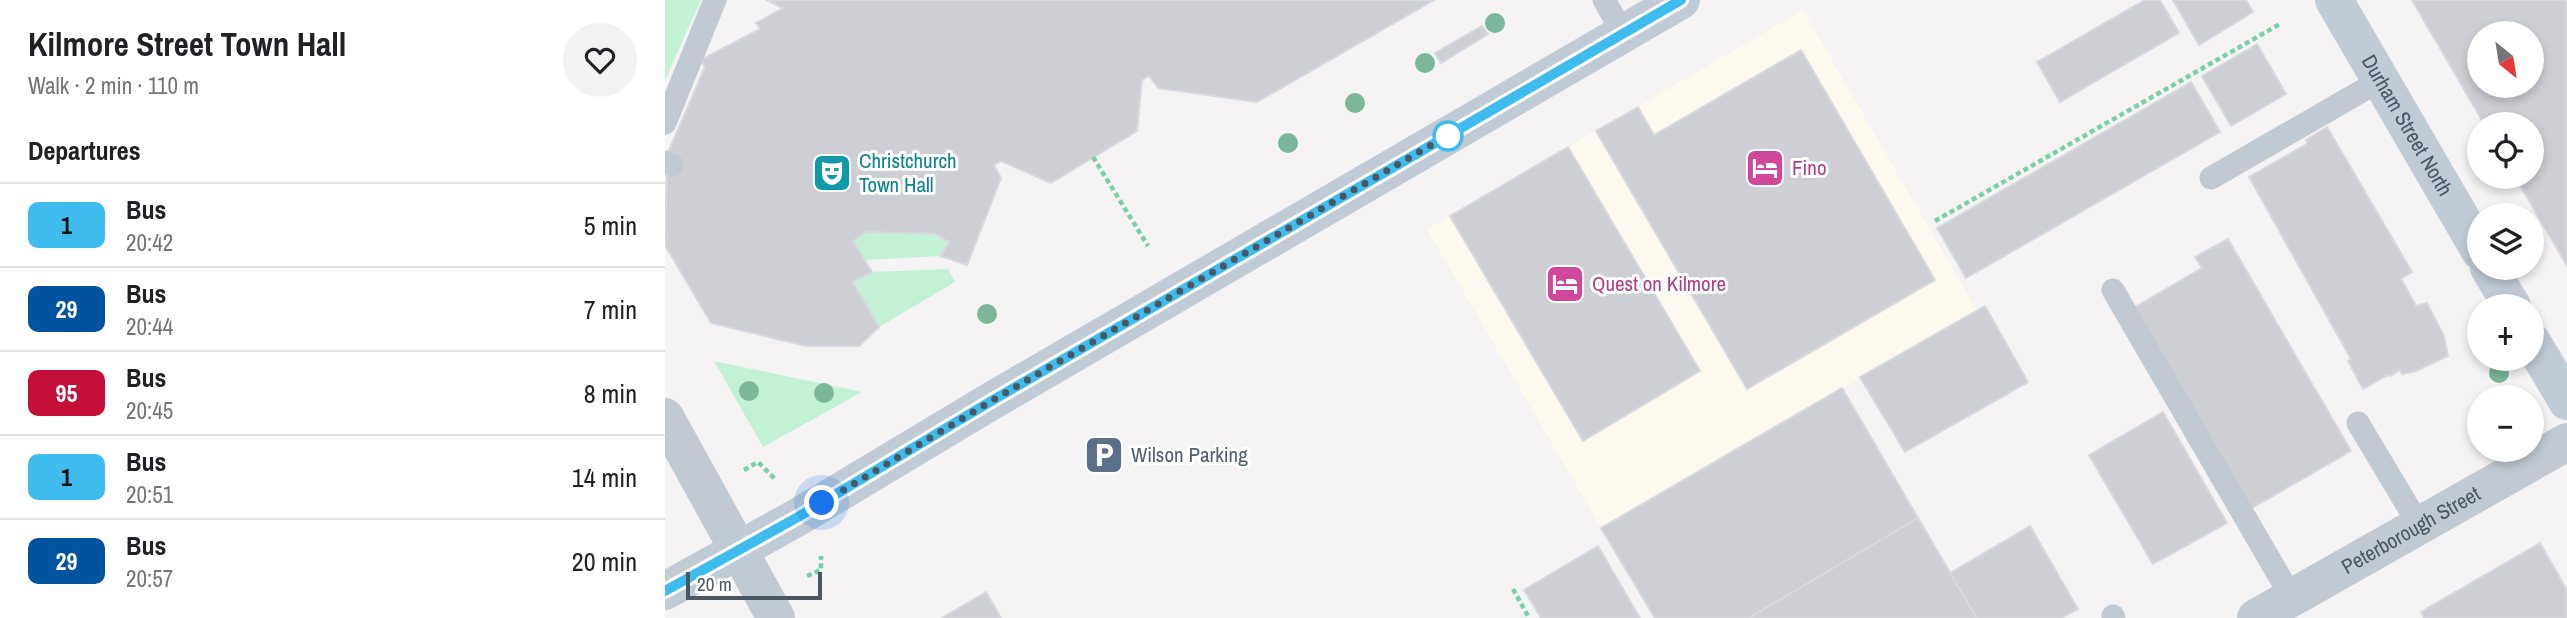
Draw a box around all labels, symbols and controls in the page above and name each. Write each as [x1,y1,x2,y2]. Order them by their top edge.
north arrow [2467,21,2545,98]
map controls [2467,21,2544,462]
text: Kilmore Street Town Hall [28,22,346,66]
button: heart [563,23,637,97]
street label: Durham Street North [2355,49,2460,201]
text: Walk · 2 min · 110 m [28,70,199,101]
button: locate [2467,112,2544,189]
unlabelled marker [1433,121,1463,151]
text: Departures [28,133,141,168]
place label: Christchurch Town Hall [859,146,957,199]
hotel icon: Fino [1744,147,1786,189]
theatre icon: Christchurch Town Hall [811,152,853,194]
place label: Fino [1792,153,1826,182]
text: Bus [126,192,166,227]
button: layers [2467,203,2544,280]
text: 5 min [584,208,637,243]
text: 1 [61,209,72,241]
text: 20:42 [126,227,173,258]
hotel icon: Quest on Kilmore [1544,263,1586,305]
place label: Quest on Kilmore [1592,269,1726,298]
text: Bus [126,276,166,311]
text: 7 min [584,292,637,327]
text: 29 [56,293,77,325]
button: + [2467,294,2544,371]
text: 20:44 [126,311,173,342]
text: Bus [126,360,166,395]
text: 8 min [584,376,637,411]
text: 95 [56,377,77,409]
button: − [2467,385,2544,462]
text: 20:45 [126,395,173,426]
parking icon: Wilson Parking [1083,434,1125,476]
place label: Wilson Parking [1131,440,1248,469]
text: Bus [126,444,166,479]
text: 14 min [572,460,637,495]
text: 1 [61,461,72,493]
text: 20:51 [126,479,173,510]
street label: Peterborough Street [2336,479,2486,581]
your location [804,485,839,520]
text: Bus [126,528,166,563]
text: 20 min [572,544,637,579]
text: 29 [56,545,77,577]
text: 20:57 [126,563,173,594]
scale bar [686,569,823,601]
text: 20 m [697,571,732,597]

